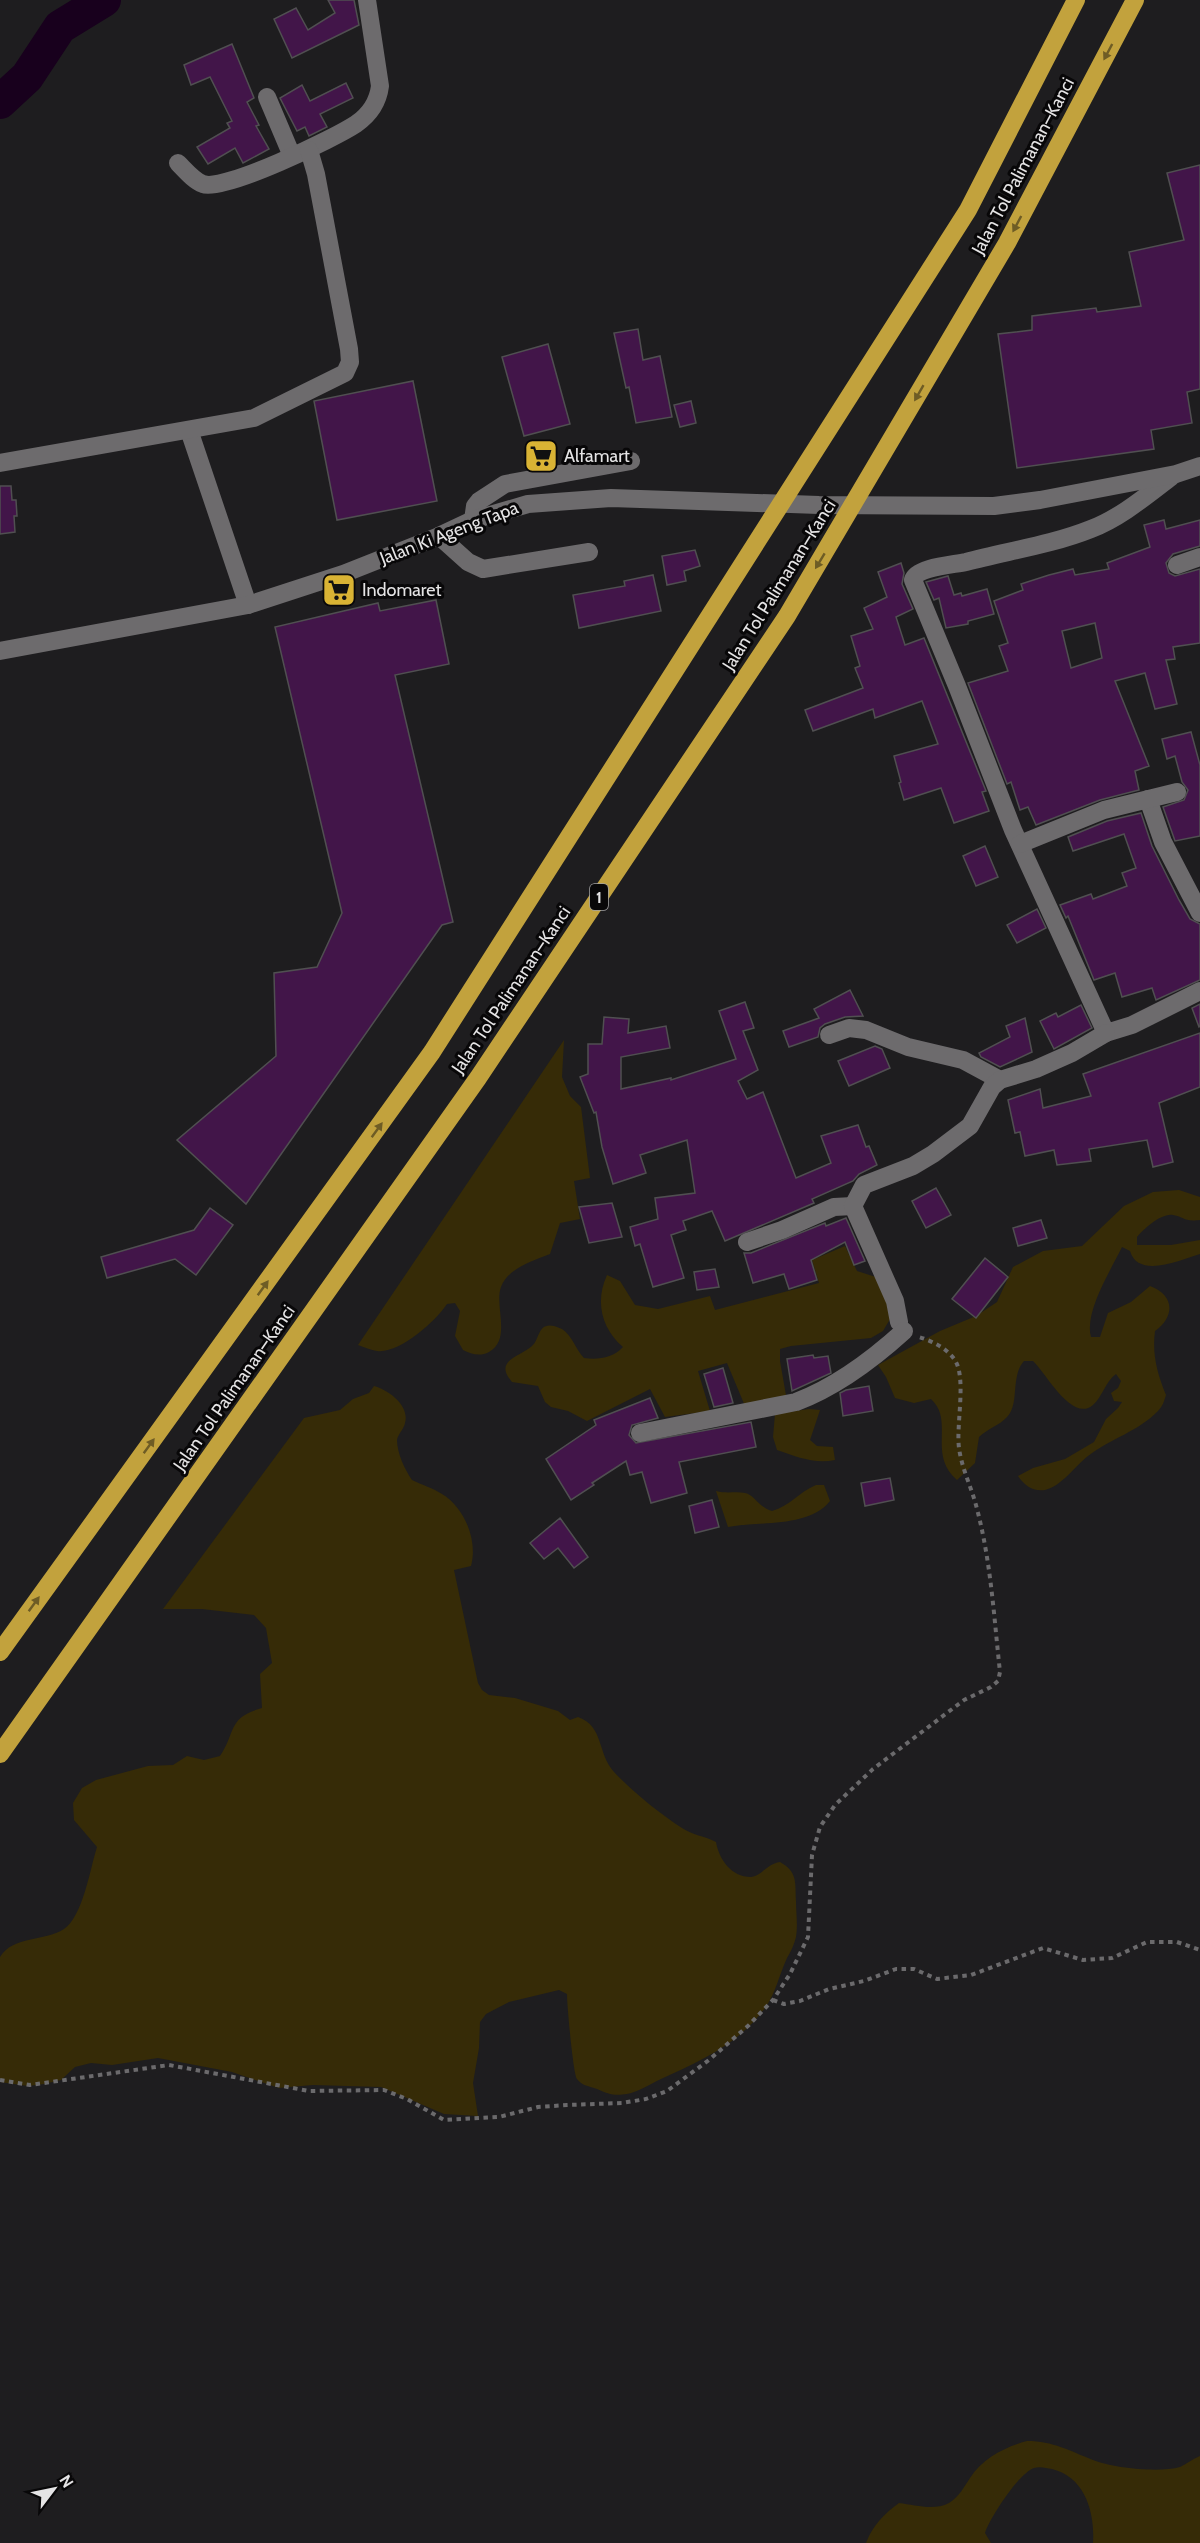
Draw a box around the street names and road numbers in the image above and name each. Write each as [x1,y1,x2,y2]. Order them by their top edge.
street label: Jalan Tol Palimanan–Kanci [967,74,1079,259]
street label: Jalan Ki Ageng Tapa [376,496,522,570]
street label: Jalan Tol Palimanan–Kanci [717,496,841,675]
road number: 1 [590,884,608,910]
street label: Jalan Tol Palimanan–Kanci [446,902,575,1079]
street label: Jalan Tol Palimanan–Kanci [168,1301,300,1476]

